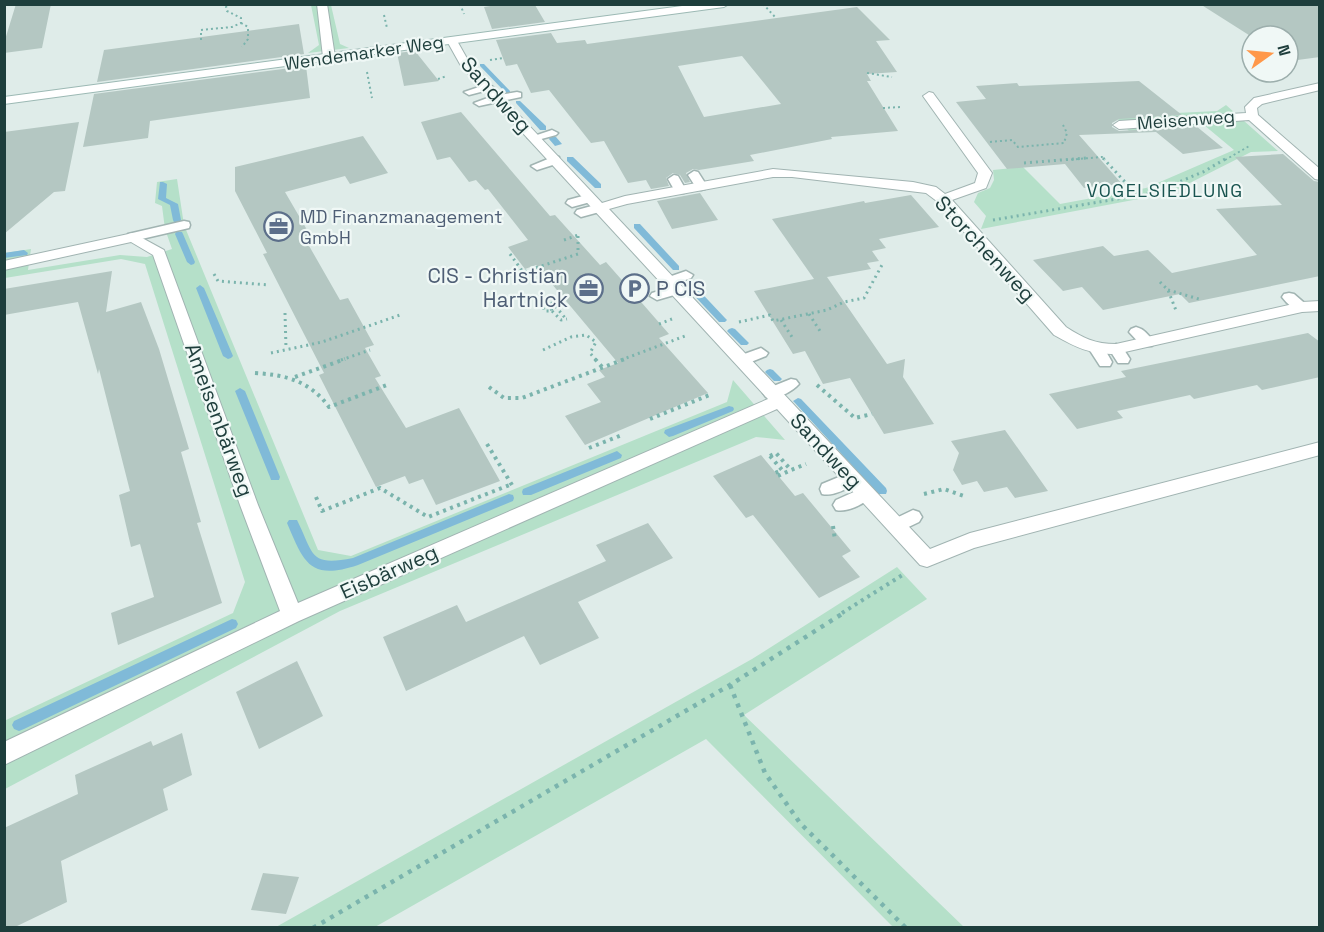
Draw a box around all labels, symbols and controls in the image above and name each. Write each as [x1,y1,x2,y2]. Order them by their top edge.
north arrow [1240,24,1300,84]
street label: Wendemarker Weg [283,30,445,75]
text: N [1272,42,1296,58]
street label: Sandweg [455,51,538,139]
street label: Meisenweg [1136,105,1236,134]
district label: VOGELSIEDLUNG [1086,179,1244,202]
street label: Storchenweg [929,190,1042,308]
place label: MD Finanzmanagement GmbH [300,205,502,249]
office icon: MD Finanzmanagement GmbH [263,211,295,243]
place label: CIS - Christian Hartnick [427,262,568,313]
office icon: CIS - Christian Hartnick [573,272,605,304]
parking icon: P CIS [619,273,651,305]
place label: P CIS [656,275,706,302]
street label: Ameisenbärweg [179,339,260,500]
street label: Sandweg [784,407,868,494]
street label: Eisbärweg [336,538,442,605]

